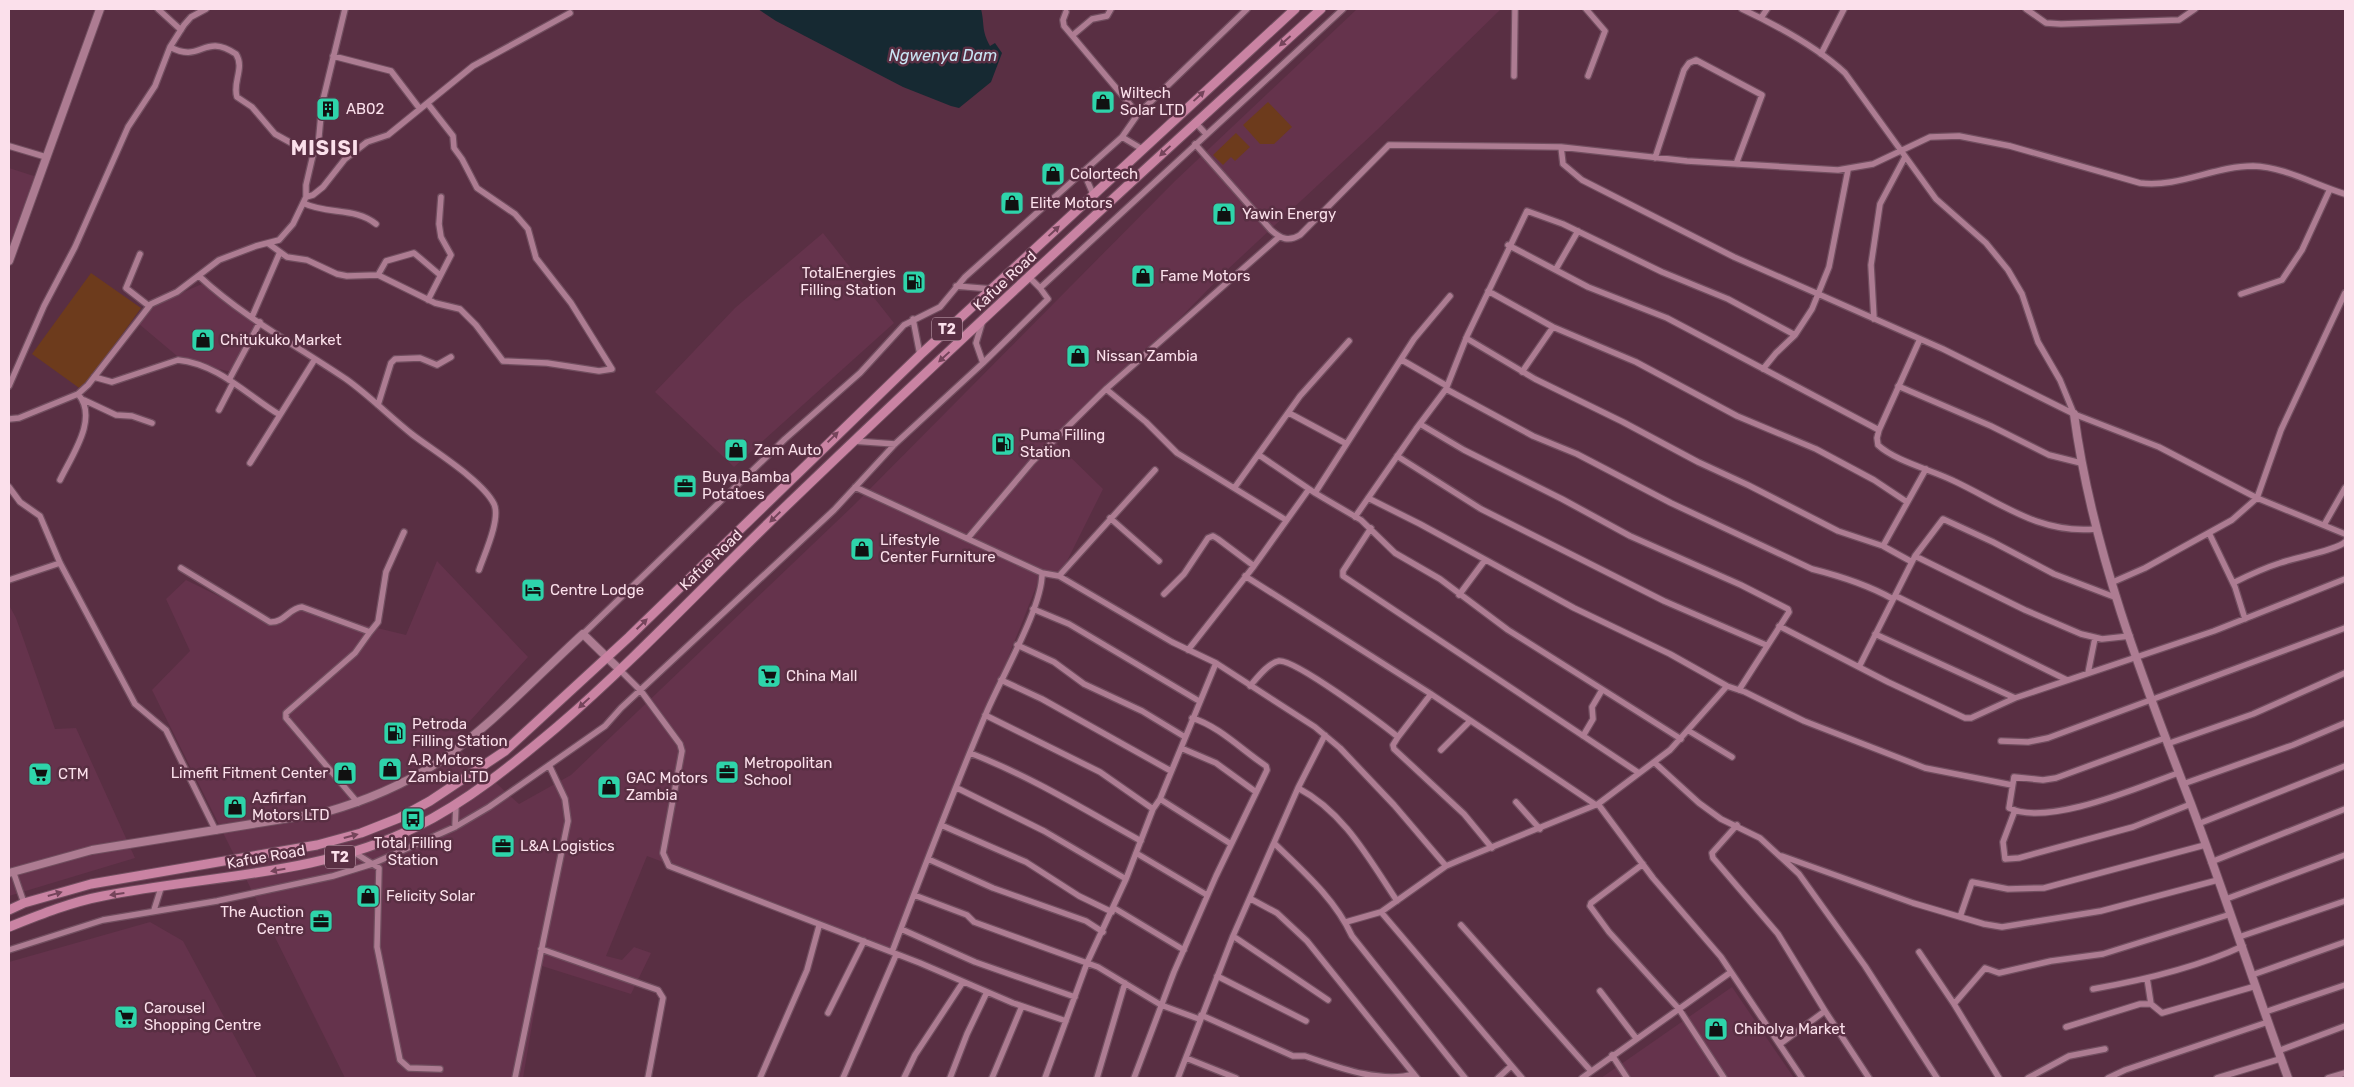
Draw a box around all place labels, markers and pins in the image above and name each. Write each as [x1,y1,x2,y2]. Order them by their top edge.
place label: Wiltech Solar LTD [1120,84,1185,119]
shop icon: Wiltech Solar LTD [1090,89,1116,115]
building icon: AB02 [315,96,341,122]
place label: AB02 [346,100,385,118]
shop icon: Colortech [1040,161,1066,187]
place label: Colortech [1070,165,1138,183]
shop icon: Elite Motors [999,190,1025,216]
place label: Elite Motors [1030,194,1113,212]
shop icon: Yawin Energy [1211,201,1237,227]
place label: Yawin Energy [1242,205,1336,223]
shop icon: Fame Motors [1130,263,1156,289]
place label: TotalEnergies Filling Station [800,264,896,299]
place label: Fame Motors [1160,267,1251,285]
fuel station icon: TotalEnergies Filling Station [901,269,927,295]
shop icon: Chitukuko Market [190,327,216,353]
place label: Chitukuko Market [220,331,342,349]
shop icon: Nissan Zambia [1065,343,1091,369]
place label: Nissan Zambia [1096,347,1198,365]
place label: Puma Filling Station [1020,426,1105,461]
fuel station icon: Puma Filling Station [990,431,1016,457]
shop icon: Zam Auto [723,437,749,463]
place label: Zam Auto [754,441,821,459]
place label: Buya Bamba Potatoes [702,468,790,503]
office icon: Buya Bamba Potatoes [672,473,698,499]
place label: Lifestyle Center Furniture [880,531,996,566]
shop icon: Lifestyle Center Furniture [849,536,875,562]
hotel icon: Centre Lodge [520,577,546,603]
place label: Centre Lodge [550,581,644,599]
supermarket icon: China Mall [756,663,782,689]
place label: China Mall [786,667,857,685]
place label: Petroda Filling Station [412,715,508,750]
fuel station icon: Petroda Filling Station [382,720,408,746]
place label: A.R Motors Zambia LTD [408,751,489,786]
place label: Metropolitan School [744,754,832,789]
shop icon: A.R Motors Zambia LTD [377,756,403,782]
office icon: Metropolitan School [714,759,740,785]
shop icon: Limefit Fitment Center [332,760,358,786]
supermarket icon: CTM [27,761,53,787]
place label: Limefit Fitment Center [171,764,328,782]
place label: CTM [58,765,89,783]
place label: GAC Motors Zambia [626,769,708,804]
shop icon: GAC Motors Zambia [596,774,622,800]
place label: Azfirfan Motors LTD [252,789,330,824]
shop icon: Azfirfan Motors LTD [222,794,248,820]
bus stop icon: Total Filling Station [400,806,426,832]
office icon: L&A Logistics [490,833,516,859]
place label: Total Filling Station [374,834,452,869]
place label: L&A Logistics [520,837,615,855]
shop icon: Felicity Solar [355,883,381,909]
place label: Felicity Solar [386,887,475,905]
place label: The Auction Centre [220,903,304,938]
office icon: The Auction Centre [308,908,334,934]
place label: Carousel Shopping Centre [144,999,262,1034]
supermarket icon: Carousel Shopping Centre [113,1004,139,1030]
shop icon: Chibolya Market [1703,1016,1729,1042]
place label: Chibolya Market [1734,1020,1845,1038]

